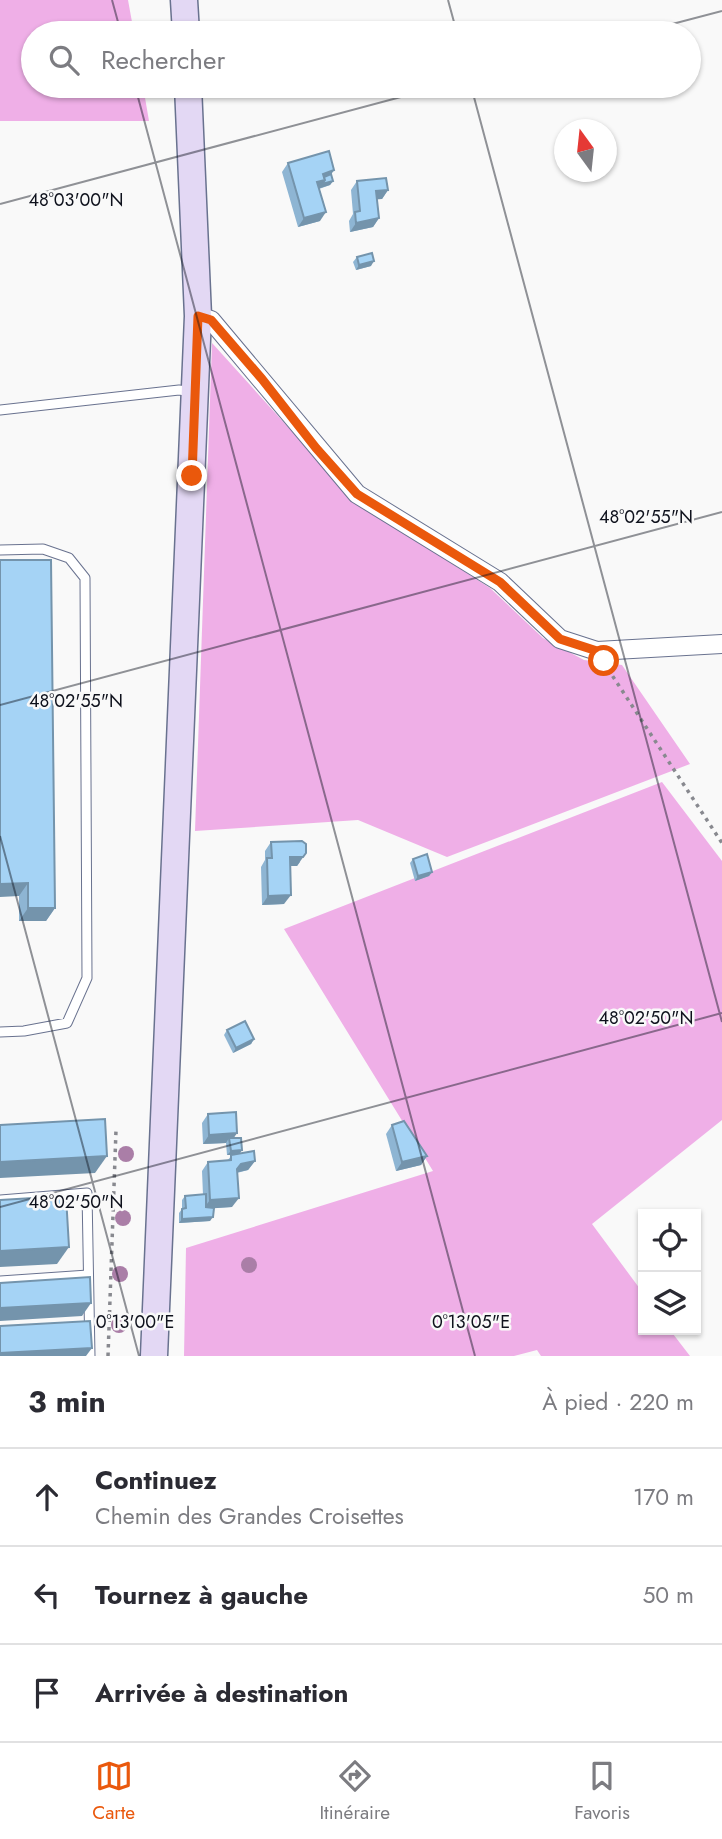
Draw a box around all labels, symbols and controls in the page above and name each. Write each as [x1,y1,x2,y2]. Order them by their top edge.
search box [21,21,701,98]
icon: search [45,41,83,79]
text: Rechercher [101,41,225,79]
north arrow [554,119,617,182]
text: 48°03'00"N [28,187,124,213]
route end [176,460,207,491]
text: 48°02'55"N [599,504,693,530]
route start [588,645,619,676]
text: 48°02'55"N [29,688,123,714]
text: 48°02'50"N [599,1005,693,1031]
text: 48°02'50"N [29,1189,123,1215]
map controls [638,1209,701,1335]
button: locate [638,1209,701,1272]
button: layers [638,1272,701,1335]
text: 0°13'00"E [96,1309,174,1335]
text: 0°13'05"E [432,1309,510,1335]
text: 3 min [28,1380,106,1423]
text: À pied · 220 m [542,1385,694,1419]
text: Continuez [95,1461,217,1499]
icon: ahead [28,1478,66,1516]
text: 170 m [633,1480,694,1514]
text: Chemin des Grandes Croisettes [95,1499,404,1533]
icon: left [28,1576,66,1614]
text: Tournez à gauche [95,1576,308,1614]
text: 50 m [642,1578,694,1612]
icon: arrive [28,1674,66,1712]
text: Arrivée à destination [95,1674,348,1712]
tab: Carte [92,1757,135,1826]
tab: Itinéraire [319,1757,390,1826]
tab: Favoris [574,1757,630,1826]

